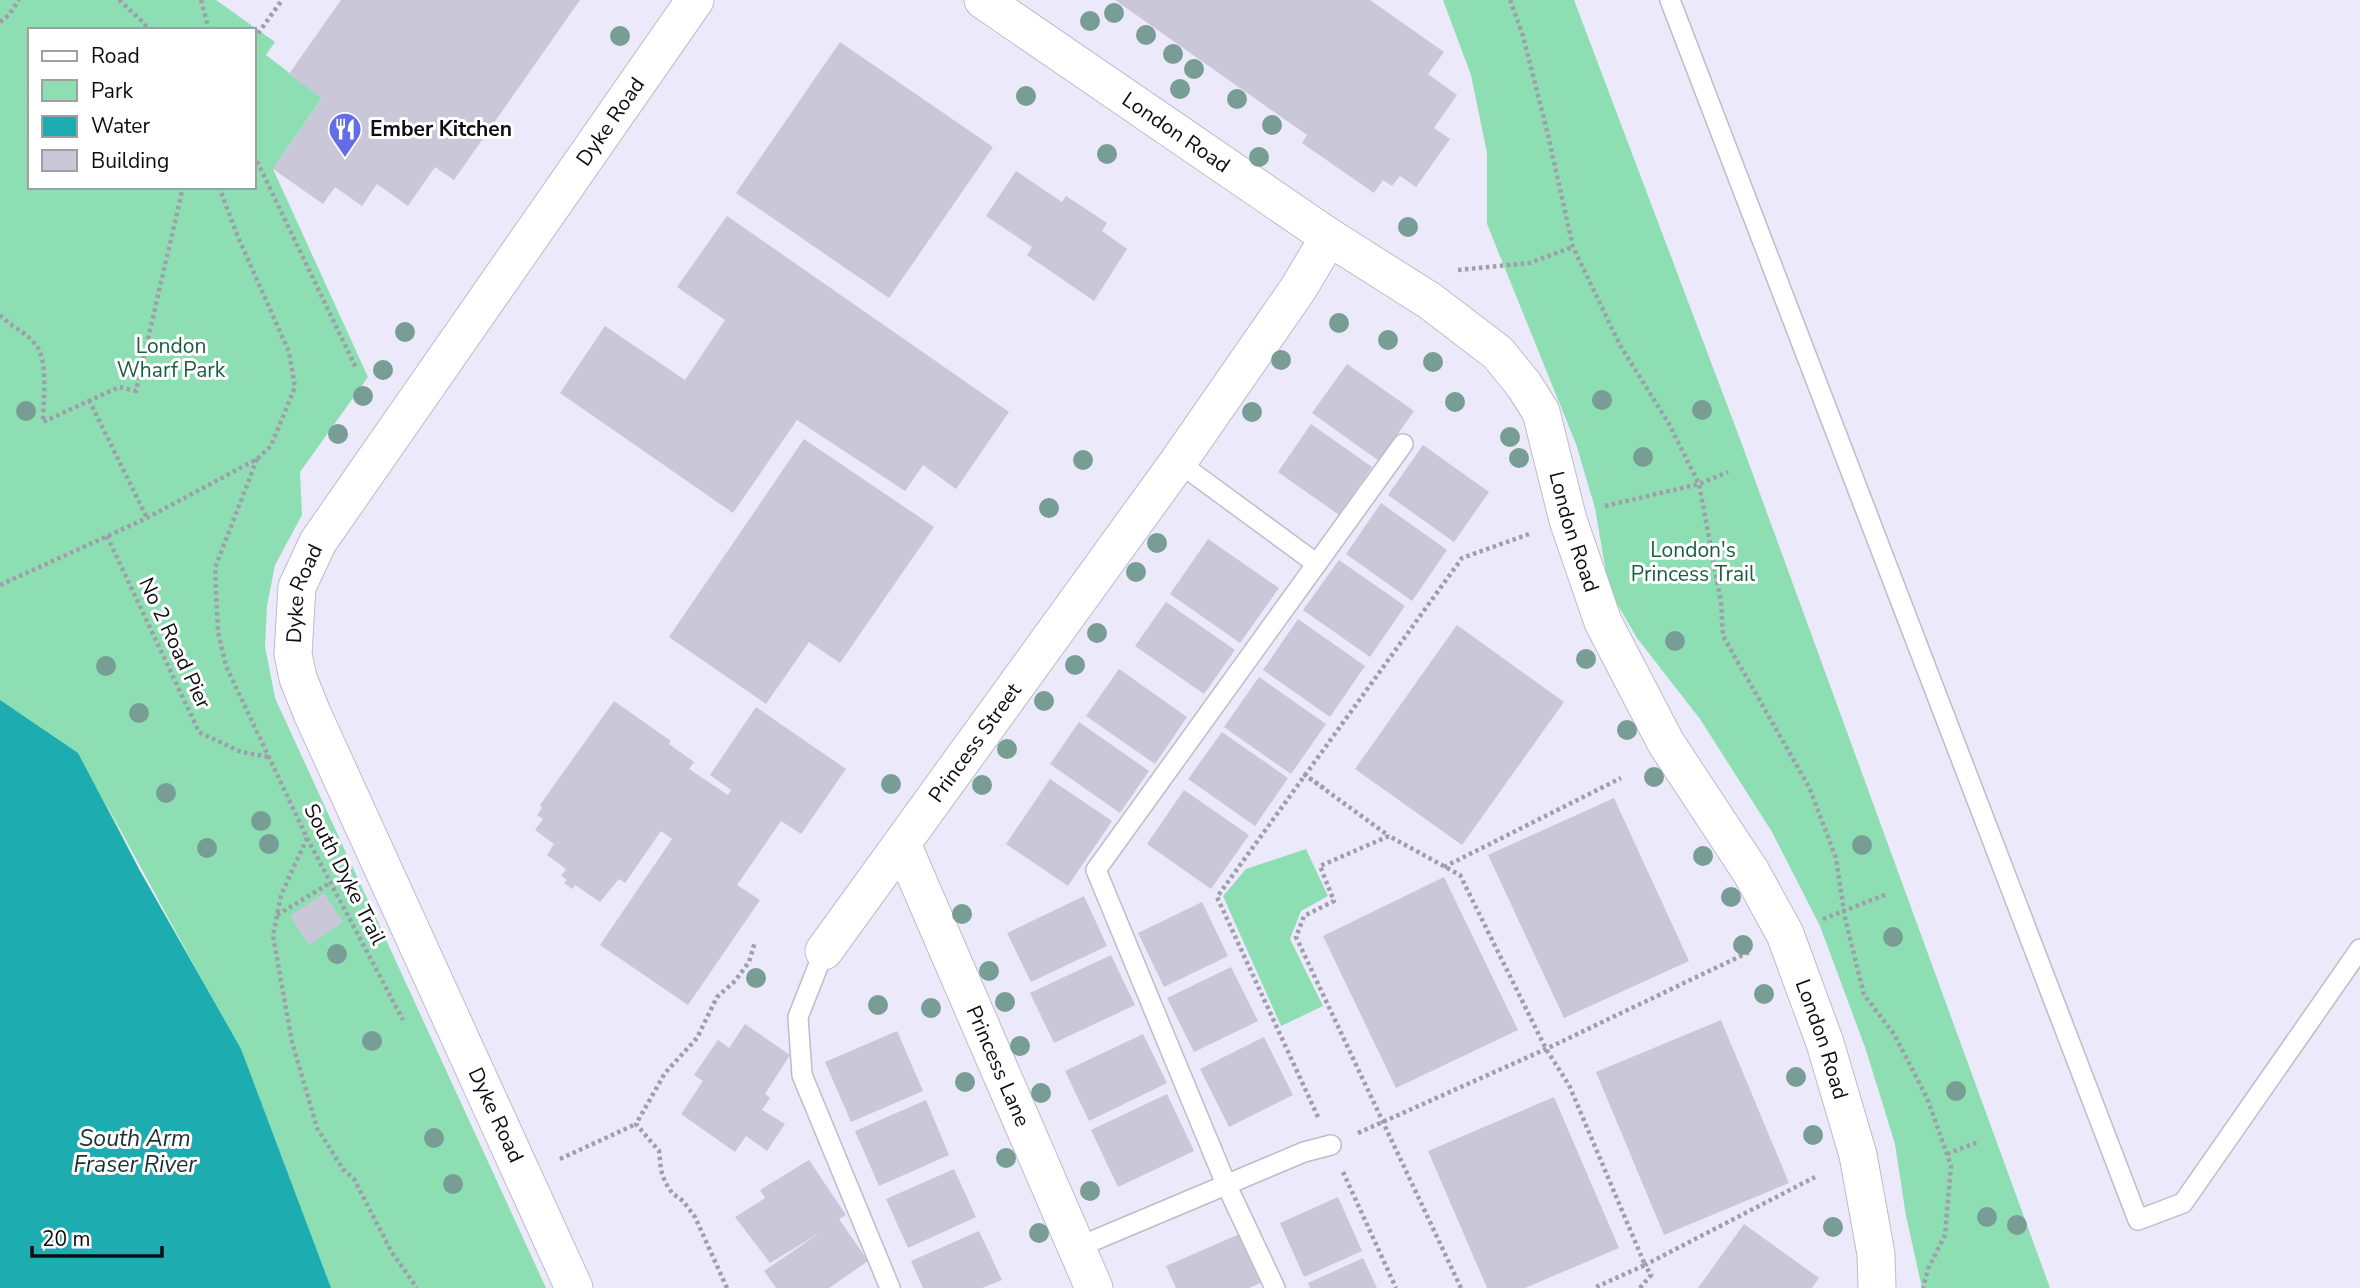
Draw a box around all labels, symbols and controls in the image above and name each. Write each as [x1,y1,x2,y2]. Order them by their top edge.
legend [28,28,256,189]
text: Road [91,42,140,70]
street label: Dyke Road [570,72,651,171]
text: Park [91,77,133,105]
street label: London Road [1117,85,1236,179]
restaurant icon: Ember Kitchen [326,110,364,159]
text: Water [91,112,150,140]
place label: Ember Kitchen [370,115,512,143]
text: Building [91,147,169,175]
park label: London Wharf Park [117,332,226,384]
street label: London Road [1542,469,1606,596]
park label: London's Princess Trail [1631,536,1756,588]
street label: Dyke Road [280,540,329,644]
street label: No 2 Road Pier [132,573,218,714]
street label: Princess Street [922,677,1028,808]
street label: South Dyke Trail [297,799,393,950]
street label: London Road [1789,975,1855,1103]
street label: Princess Lane [960,1001,1037,1131]
street label: Dyke Road [462,1063,530,1167]
water label: South Arm Fraser River [74,1123,197,1180]
scale bar [32,1214,161,1258]
text: 20 m [42,1225,91,1253]

